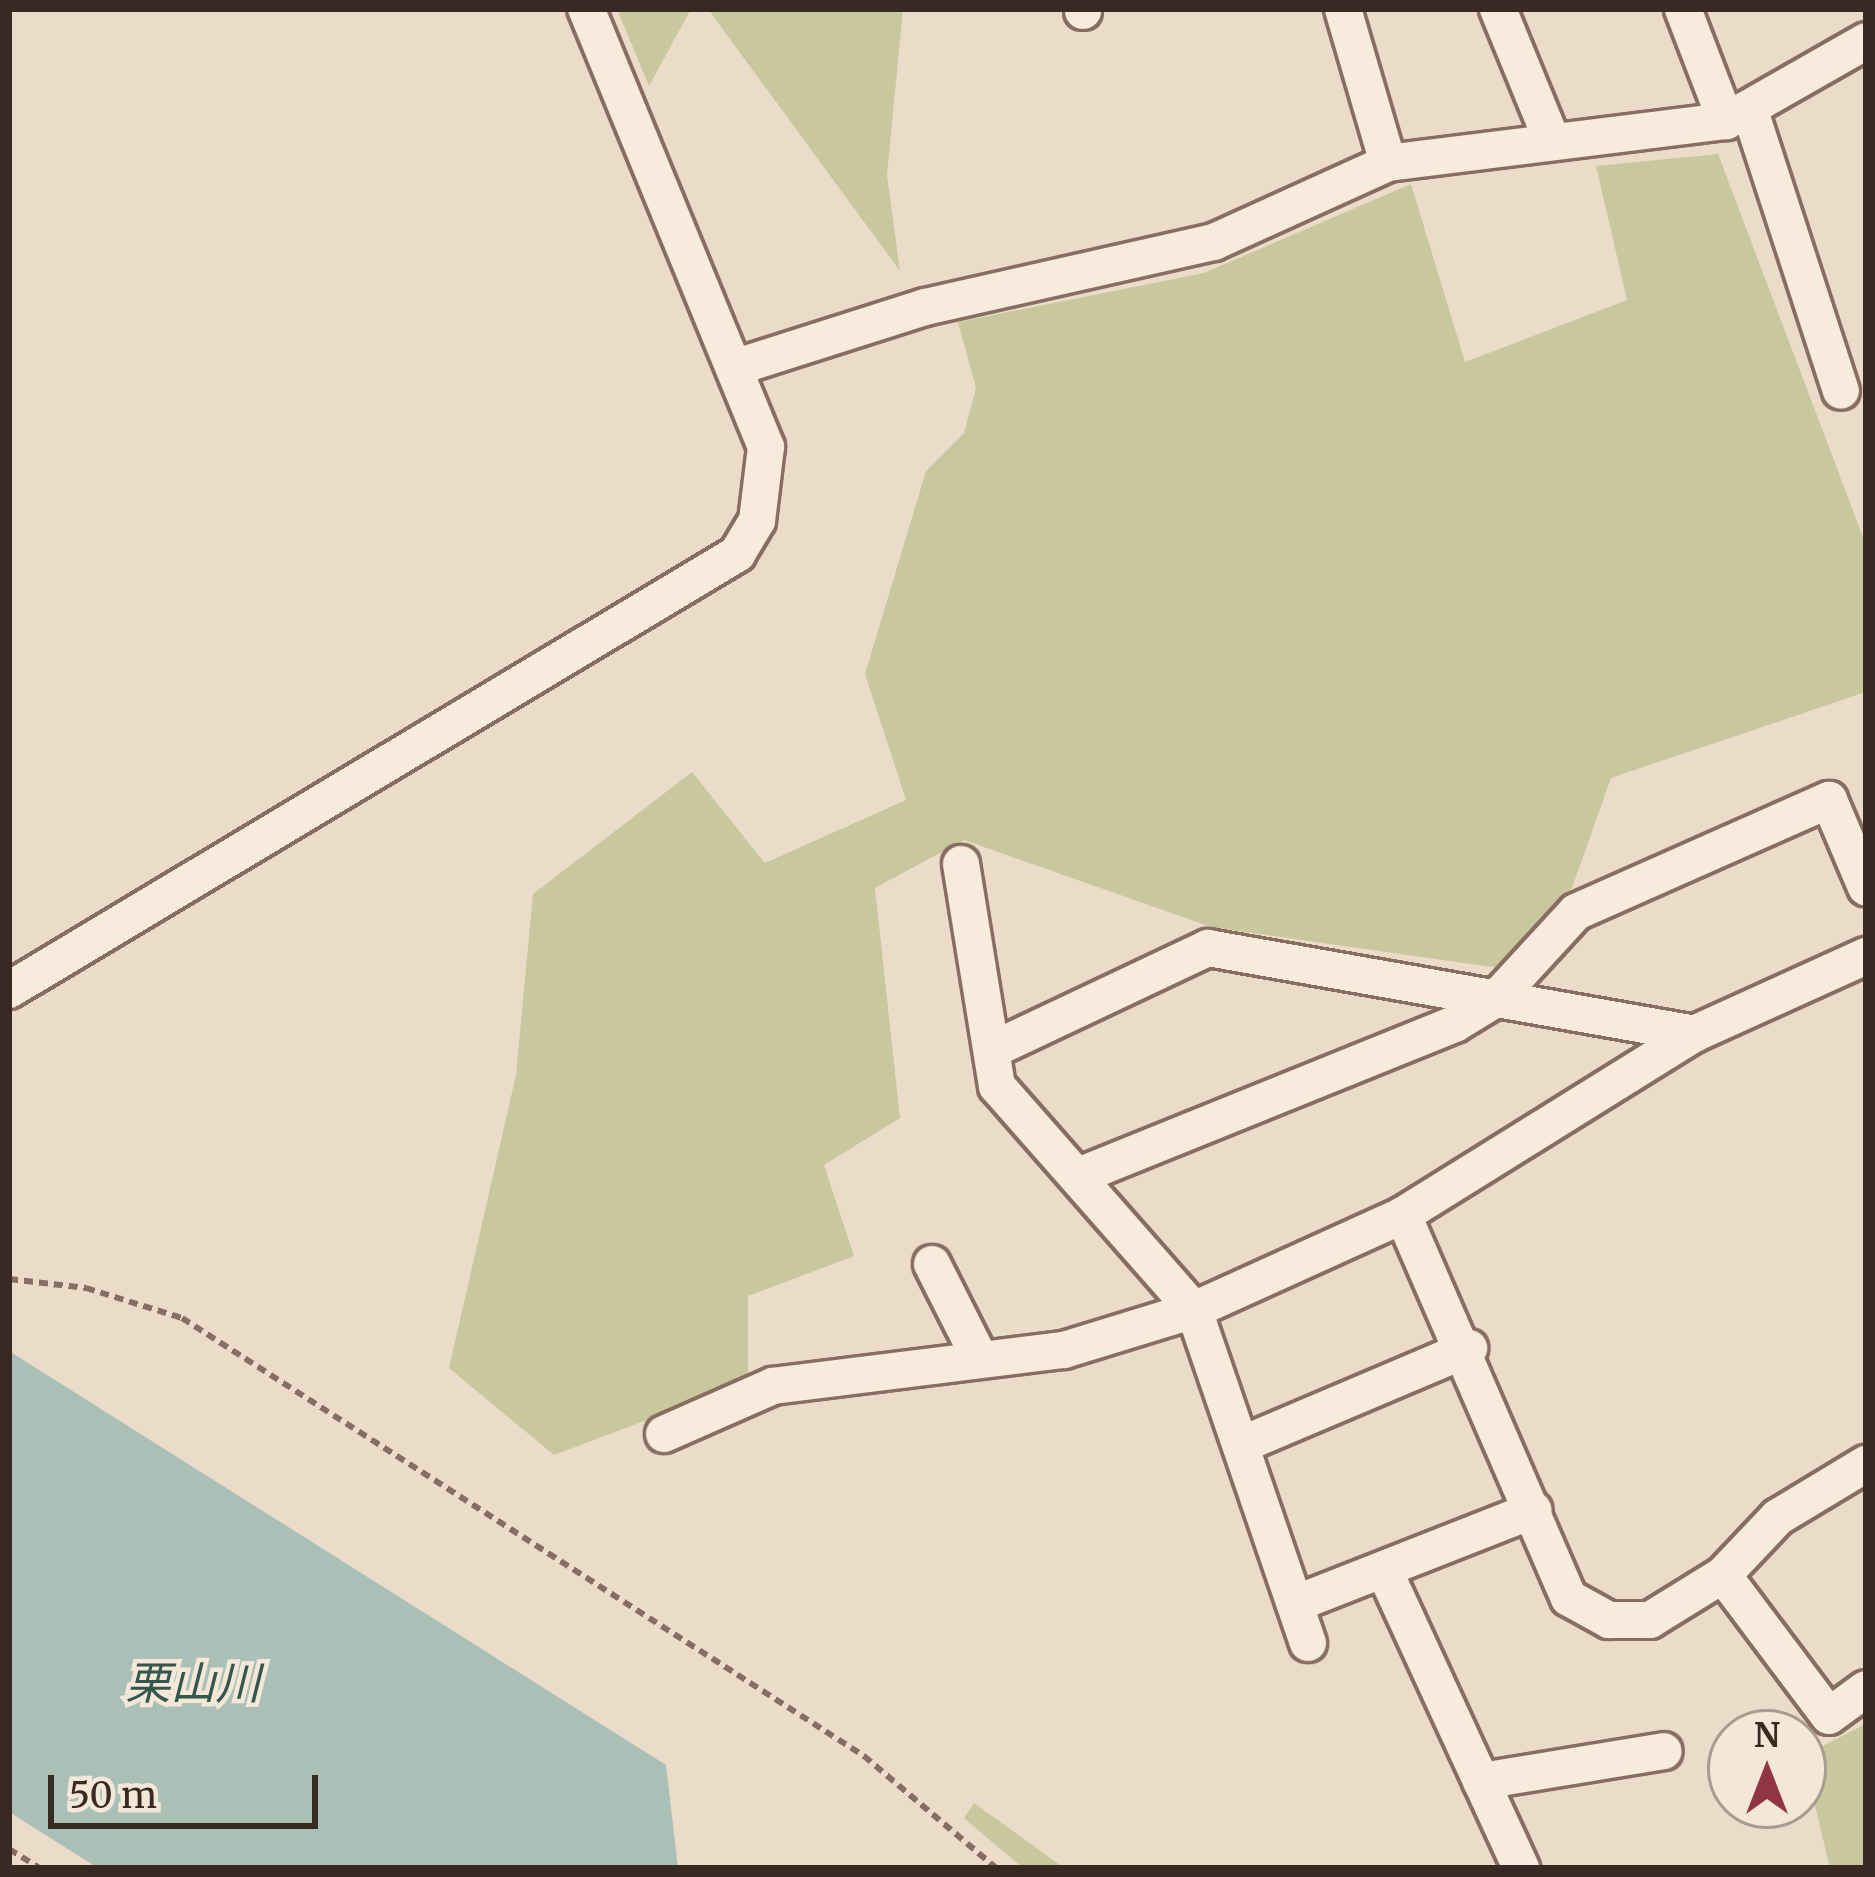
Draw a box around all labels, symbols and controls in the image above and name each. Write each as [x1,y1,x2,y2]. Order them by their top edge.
water label: 栗山川 [126,1657,260,1711]
north arrow [1707,1709,1827,1829]
text: N [1754,1715,1780,1756]
scale bar [54,1751,324,1825]
text: 50 m [69,1773,157,1818]

